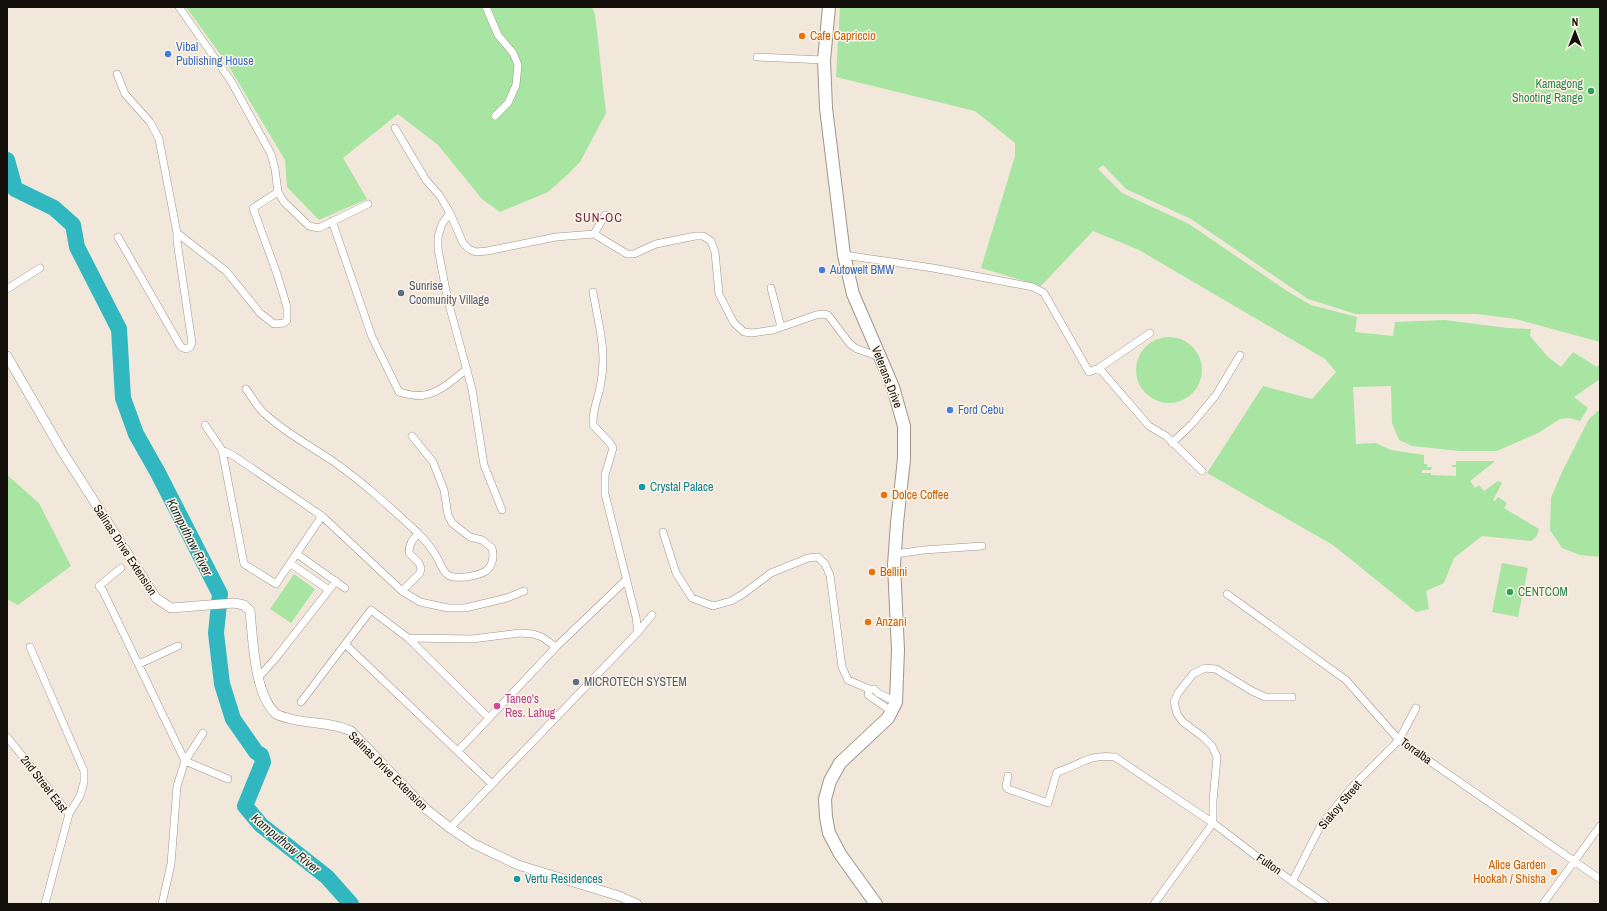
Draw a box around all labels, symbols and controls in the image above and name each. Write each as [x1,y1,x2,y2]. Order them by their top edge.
north arrow [1555,12,1595,52]
text: N [1572,15,1578,29]
place label: Cafe Capriccio [810,28,876,44]
marker: Cafe Capriccio [797,31,807,41]
place label: Vibal Publishing House [176,39,254,69]
marker: Vibal Publishing House [163,49,173,59]
place label: Kamagong Shooting Range [1512,76,1584,106]
marker: Kamagong Shooting Range [1586,86,1596,96]
district label: SUN-OC [575,209,623,226]
place label: Autowelt BMW [829,262,895,278]
marker: Autowelt BMW [817,265,827,275]
place label: Sunrise Coomunity Village [409,278,489,308]
marker: Sunrise Coomunity Village [396,288,406,298]
street label: Veterans Drive [868,344,906,410]
place label: Ford Cebu [958,402,1004,418]
marker: Ford Cebu [945,405,955,415]
place label: Crystal Palace [650,479,713,495]
marker: Crystal Palace [637,482,647,492]
place label: Dolce Coffee [892,487,949,503]
marker: Dolce Coffee [879,490,889,500]
water label: Kamputhaw River [163,496,217,579]
street label: Salinas Drive Extension [90,501,160,599]
place label: Bellini [880,564,907,580]
marker: Bellini [867,567,877,577]
place label: CENTCOM [1518,584,1568,600]
marker: CENTCOM [1505,587,1515,597]
place label: Anzani [875,614,907,630]
marker: Anzani [863,617,873,627]
place label: MICROTECH SYSTEM [584,674,687,690]
marker: MICROTECH SYSTEM [571,677,581,687]
place label: Taneo's Res. Lahug [505,691,556,721]
marker: Taneo's Res. Lahug [492,701,502,711]
street label: Salinas Drive Extension [345,728,431,814]
street label: Torralba [1397,734,1436,768]
street label: 2nd Street East [17,752,71,816]
street label: Siakoy Street [1315,777,1365,833]
water label: Kamputhaw River [248,810,324,877]
street label: Fulton [1253,850,1285,878]
place label: Alice Garden Hookah / Shisha [1473,857,1547,887]
marker: Alice Garden Hookah / Shisha [1549,867,1559,877]
place label: Vertu Residences [525,871,603,887]
marker: Vertu Residences [512,874,522,884]

